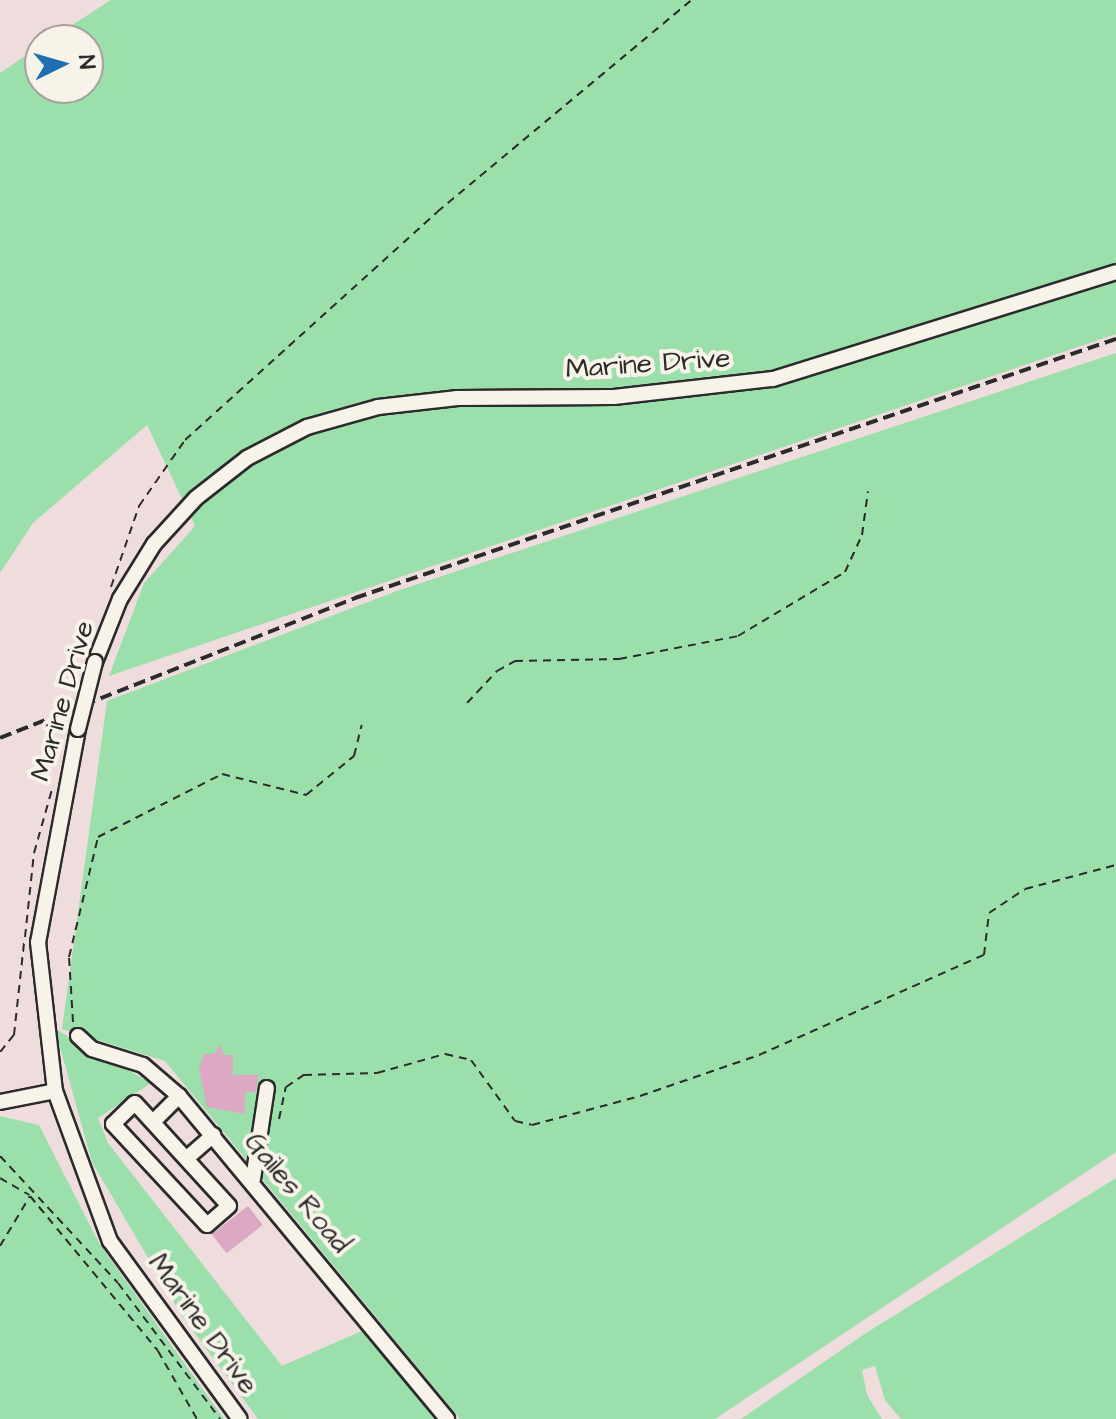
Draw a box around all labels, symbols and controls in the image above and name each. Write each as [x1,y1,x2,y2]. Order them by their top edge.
north arrow [24,24,104,104]
text: N [70,54,102,70]
street label: Marine Drive [565,341,731,387]
street label: Marine Drive [24,617,102,785]
street label: Gailes Road [237,1126,357,1260]
street label: Marine Drive [141,1247,265,1401]

